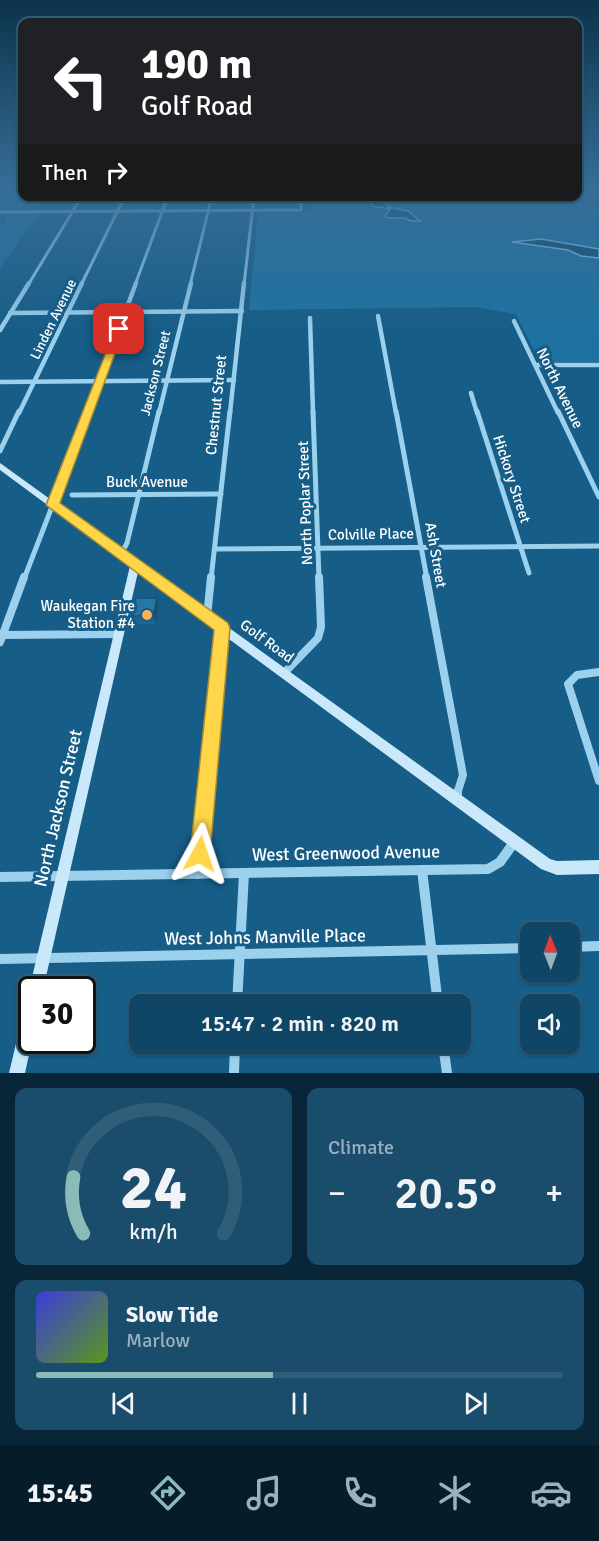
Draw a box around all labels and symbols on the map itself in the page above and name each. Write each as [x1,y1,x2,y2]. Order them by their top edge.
street label: Linden Avenue [27,276,80,362]
pin [93,303,144,354]
street label: Jackson Street [137,329,174,417]
street label: North Avenue [533,345,587,431]
street label: Chestnut Street [202,354,230,456]
street label: Hickory Street [489,433,535,525]
street label: North Poplar Street [294,441,316,565]
street label: Buck Avenue [106,473,188,491]
street label: Ash Street [421,521,451,589]
street label: Colville Place [328,524,414,544]
place label: Waukegan Fire Station #4 [41,597,135,632]
marker: Waukegan Fire Station #4 [140,608,154,622]
street label: Golf Road [237,615,297,667]
street label: North Jackson Street [29,727,87,889]
position arrow [168,822,232,886]
street label: West Greenwood Avenue [252,840,440,866]
north arrow [520,922,580,982]
street label: West Johns Manville Place [164,924,366,950]
speed limit sign: 30 [18,976,96,1054]

